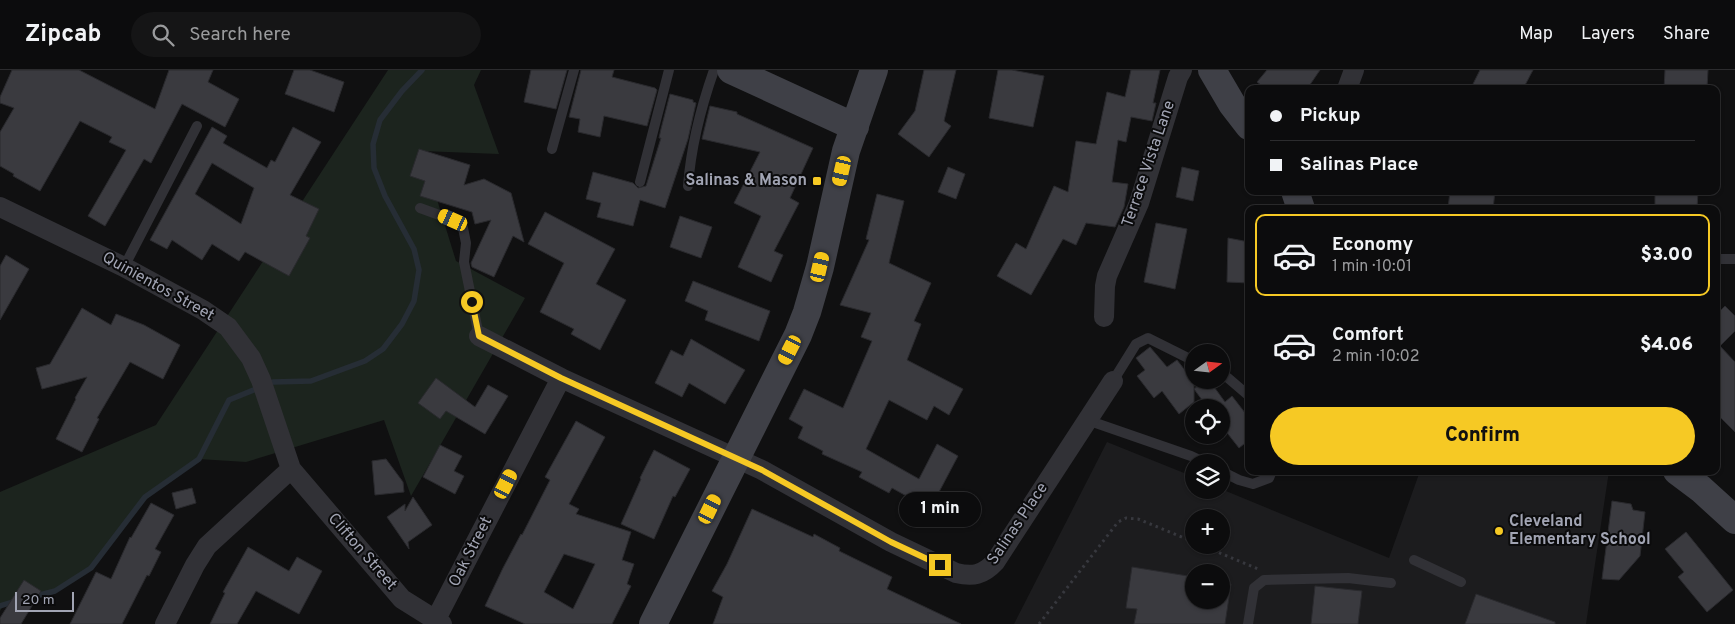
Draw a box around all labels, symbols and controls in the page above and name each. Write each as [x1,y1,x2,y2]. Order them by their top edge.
search box [131,12,481,57]
text: Zipcab [25,20,101,50]
icon: search [149,21,177,49]
text: Search here [189,23,291,47]
text: Map [1519,23,1553,46]
text: Layers [1581,23,1635,46]
text: Share [1663,23,1710,46]
street label: Terrace Vista Lane [1118,98,1180,230]
text: Pickup [1300,104,1360,128]
text: Salinas Place [1300,153,1418,177]
car [831,155,852,187]
place label: Salinas & Mason [685,171,807,191]
marker: Salinas & Mason [811,175,823,187]
car [436,207,469,233]
icon: car [1272,233,1317,278]
text: Economy [1332,233,1413,257]
text: $3.00 [1641,243,1693,267]
street label: Quinientos Street [98,248,218,326]
car [809,251,830,283]
text: 1 min · 10:01 [1332,257,1412,277]
route start [461,291,483,313]
icon: car [1272,323,1317,368]
text: Comfort [1332,323,1404,347]
car [776,333,803,367]
text: $4.06 [1640,333,1693,357]
north arrow [1185,344,1230,389]
map controls [1185,344,1230,609]
text: 2 min · 10:02 [1332,347,1420,367]
button: locate [1185,399,1230,444]
button: Confirm [1270,407,1695,465]
button: layers [1185,454,1230,499]
car [492,467,519,501]
street label: Salinas Place [983,479,1053,569]
car [696,492,723,526]
callout: 1 min [899,492,981,528]
text: 1 min [920,499,960,519]
street label: Clifton Street [323,509,401,595]
button: + [1185,509,1230,554]
place label: Cleveland Elementary School [1509,512,1651,550]
street label: Oak Street [445,514,497,590]
marker: Cleveland Elementary School [1493,525,1505,537]
route end [929,554,951,576]
button: − [1185,564,1230,609]
scale bar [15,589,74,612]
text: 20 m [22,592,55,609]

